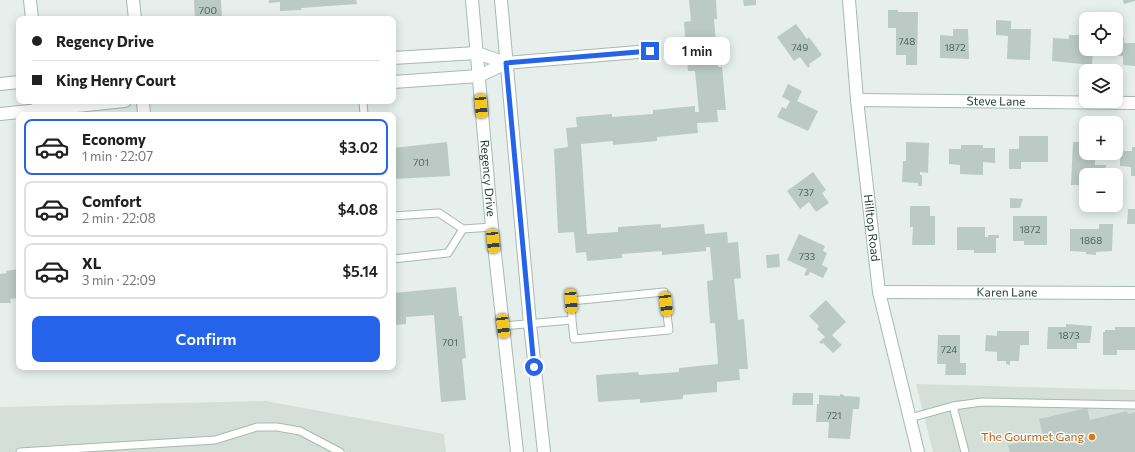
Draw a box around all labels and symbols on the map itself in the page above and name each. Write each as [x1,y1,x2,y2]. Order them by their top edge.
house number: 700 [199,4,217,16]
house number: 748 [899,35,915,47]
callout: 1 min [664,37,730,65]
house number: 749 [792,41,808,53]
house number: 1872 [944,41,966,53]
route end [641,42,659,60]
street label: Steve Lane [966,93,1026,108]
car [474,94,488,118]
street label: Regency Drive [478,139,499,217]
house number: 701 [413,156,429,168]
house number: 737 [798,186,814,198]
street label: Hilltop Road [862,193,883,262]
house number: 1872 [1019,223,1041,235]
car [486,228,500,254]
house number: 1868 [1080,234,1102,246]
house number: 733 [799,250,816,262]
street label: Karen Lane [977,284,1037,299]
car [564,289,578,313]
car [659,291,673,317]
car [496,313,510,339]
house number: 1873 [1058,329,1080,341]
house number: 701 [442,336,458,348]
house number: 724 [941,343,957,355]
route start [525,358,543,376]
house number: 721 [826,409,842,421]
place label: The Gourmet Gang [981,429,1084,443]
marker: The Gourmet Gang [1087,432,1097,442]

